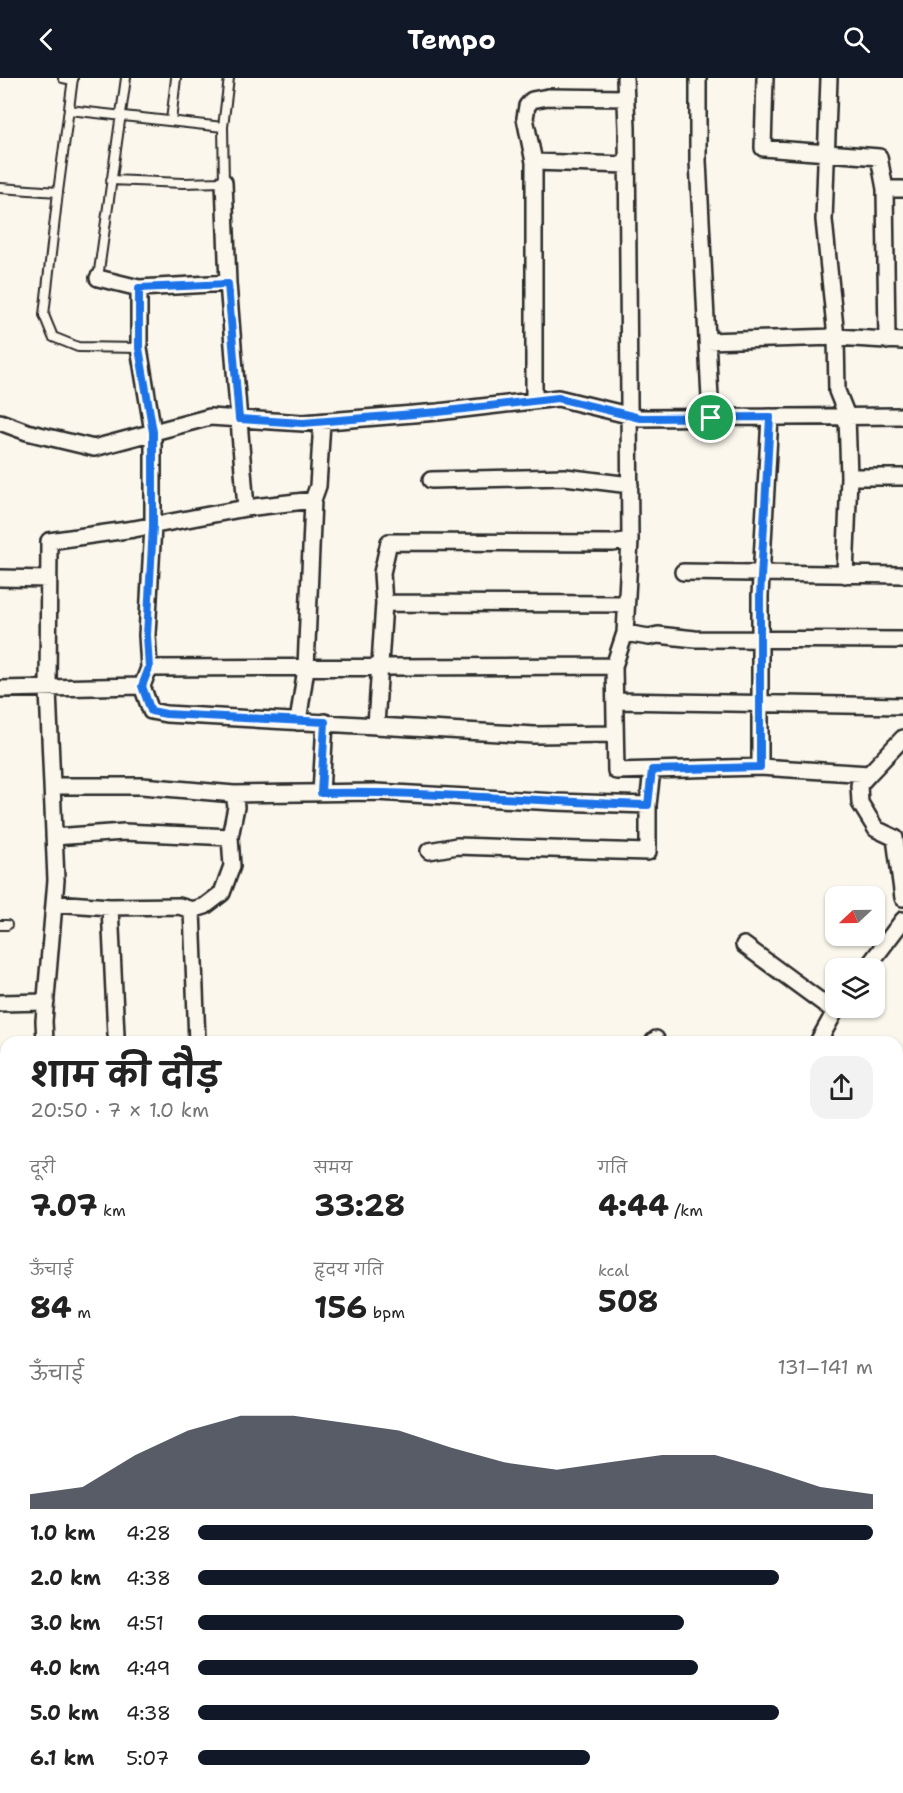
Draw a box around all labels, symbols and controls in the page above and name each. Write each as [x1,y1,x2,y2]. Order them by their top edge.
text: Tempo [407,21,496,58]
icon: back [30,23,63,56]
icon: search [840,23,873,56]
pin [685,392,736,443]
icon: arrive [694,401,727,434]
north arrow [825,886,885,946]
map controls [825,886,885,1018]
button: layers [825,958,885,1018]
text: शाम की दौड़ [30,1052,220,1097]
button: share [810,1056,873,1119]
text: 20:50 · 7 × 1.0 km [30,1097,209,1123]
text: दूरी [30,1157,55,1178]
text: समय [314,1157,352,1178]
text: गति [598,1157,627,1178]
text: 7.07 [30,1185,98,1226]
text: 33:28 [314,1185,405,1226]
text: 4:44 [598,1185,669,1226]
text: km [98,1200,126,1221]
text: /km [669,1200,703,1221]
text: ऊँचाई [30,1259,73,1280]
text: हृदय गति [314,1259,383,1280]
text: kcal [598,1260,629,1281]
text: 508 [598,1281,659,1322]
text: 84 [30,1287,72,1328]
text: 156 [314,1287,367,1328]
text: m [72,1302,91,1323]
text: bpm [367,1302,405,1323]
text: 131–141 m [777,1354,873,1380]
text: ऊँचाई [30,1360,84,1386]
text: 1.0 km [30,1520,95,1546]
text: 4:28 [126,1520,171,1546]
text: 2.0 km [30,1565,101,1591]
text: 4:38 [126,1565,171,1591]
text: 3.0 km [30,1610,101,1636]
text: 4:51 [126,1610,164,1636]
text: 4.0 km [30,1655,100,1681]
text: 4:49 [126,1655,171,1681]
text: 5.0 km [30,1700,99,1726]
text: 4:38 [126,1700,171,1726]
text: 6.1 km [30,1745,94,1771]
text: 5:07 [126,1745,169,1771]

